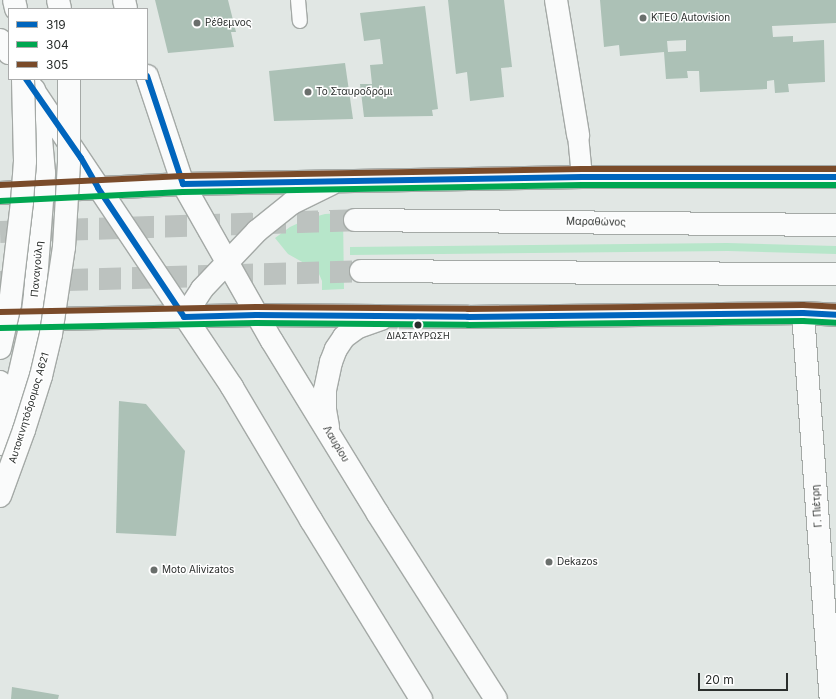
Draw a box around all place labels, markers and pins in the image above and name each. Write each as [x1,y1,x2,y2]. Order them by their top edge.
place label: ΚΤΕΟ Autovision [651,12,730,24]
marker: ΚΤΕΟ Autovision [638,13,648,23]
place label: Ρέθεμνος [205,17,252,29]
marker: Ρέθεμνος [192,18,202,28]
place label: Το Σταυροδρόμι [316,86,392,98]
marker: Το Σταυροδρόμι [303,87,313,97]
marker: ΔΙΑΣΤΑΥΡΩΣΗ [413,320,423,330]
place label: ΔΙΑΣΤΑΥΡΩΣΗ [386,331,450,341]
place label: Dekazos [557,556,598,568]
marker: Dekazos [544,557,554,567]
place label: Moto Alivizatos [162,564,234,576]
marker: Moto Alivizatos [149,565,159,575]

